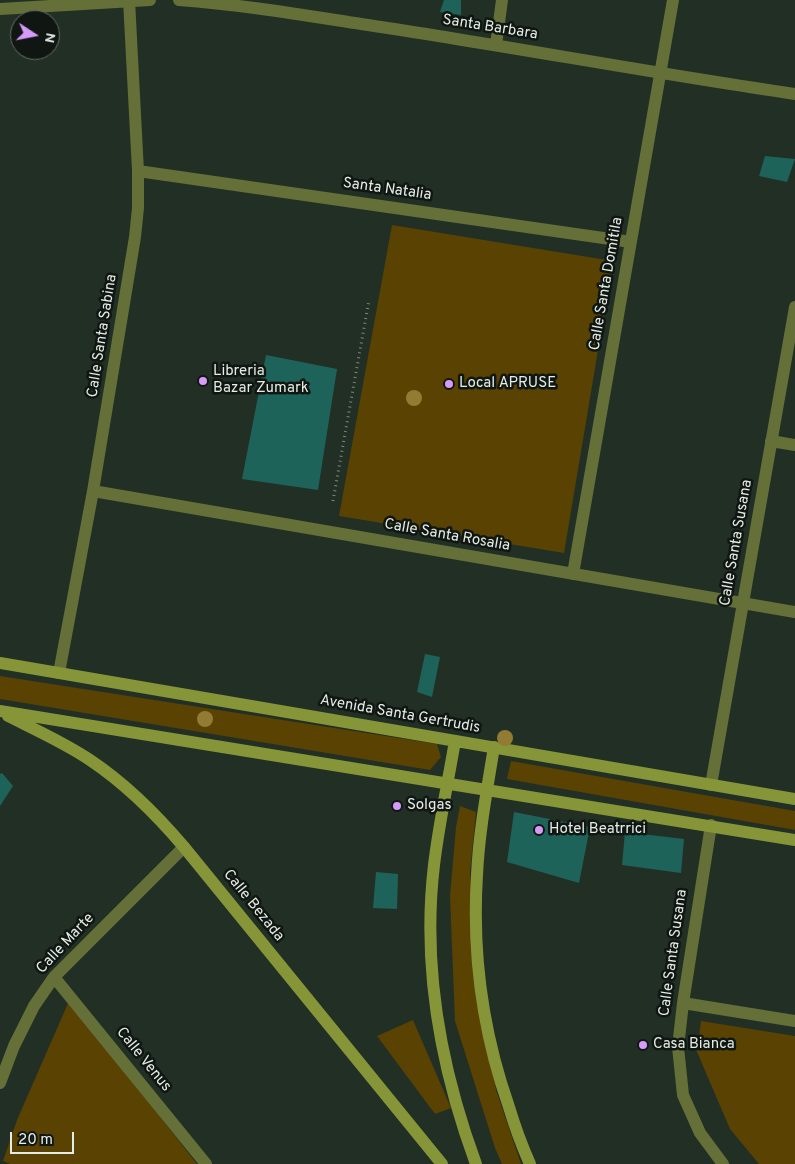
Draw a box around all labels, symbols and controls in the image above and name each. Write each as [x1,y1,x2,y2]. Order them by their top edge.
north arrow [10,10,60,60]
street label: Santa Barbara [441,12,539,44]
text: N [40,31,59,44]
street label: Santa Natalia [342,175,432,205]
street label: Calle Santa Domitila [586,216,628,352]
street label: Calle Santa Sabina [84,273,122,399]
place label: Libreria Bazar Zumark [213,363,309,398]
marker: Libreria Bazar Zumark [197,375,209,387]
place label: Local APRUSE [459,375,556,393]
marker: Local APRUSE [443,378,455,390]
street label: Calle Santa Susana [717,478,757,608]
street label: Calle Santa Rosalia [383,516,511,556]
street label: Avenida Santa Gertrudis [318,692,482,738]
place label: Solgas [407,797,451,815]
marker: Solgas [391,800,403,812]
place label: Hotel Beatrrici [549,821,646,839]
marker: Hotel Beatrrici [533,824,545,836]
street label: Calle Bezada [219,867,287,945]
street label: Calle Santa Susana [656,888,692,1018]
street label: Calle Marte [33,910,99,978]
street label: Calle Venus [112,1024,174,1096]
place label: Casa Bianca [653,1036,735,1054]
marker: Casa Bianca [637,1039,649,1051]
scale bar [12,1122,76,1154]
text: 20 m [18,1131,53,1150]

